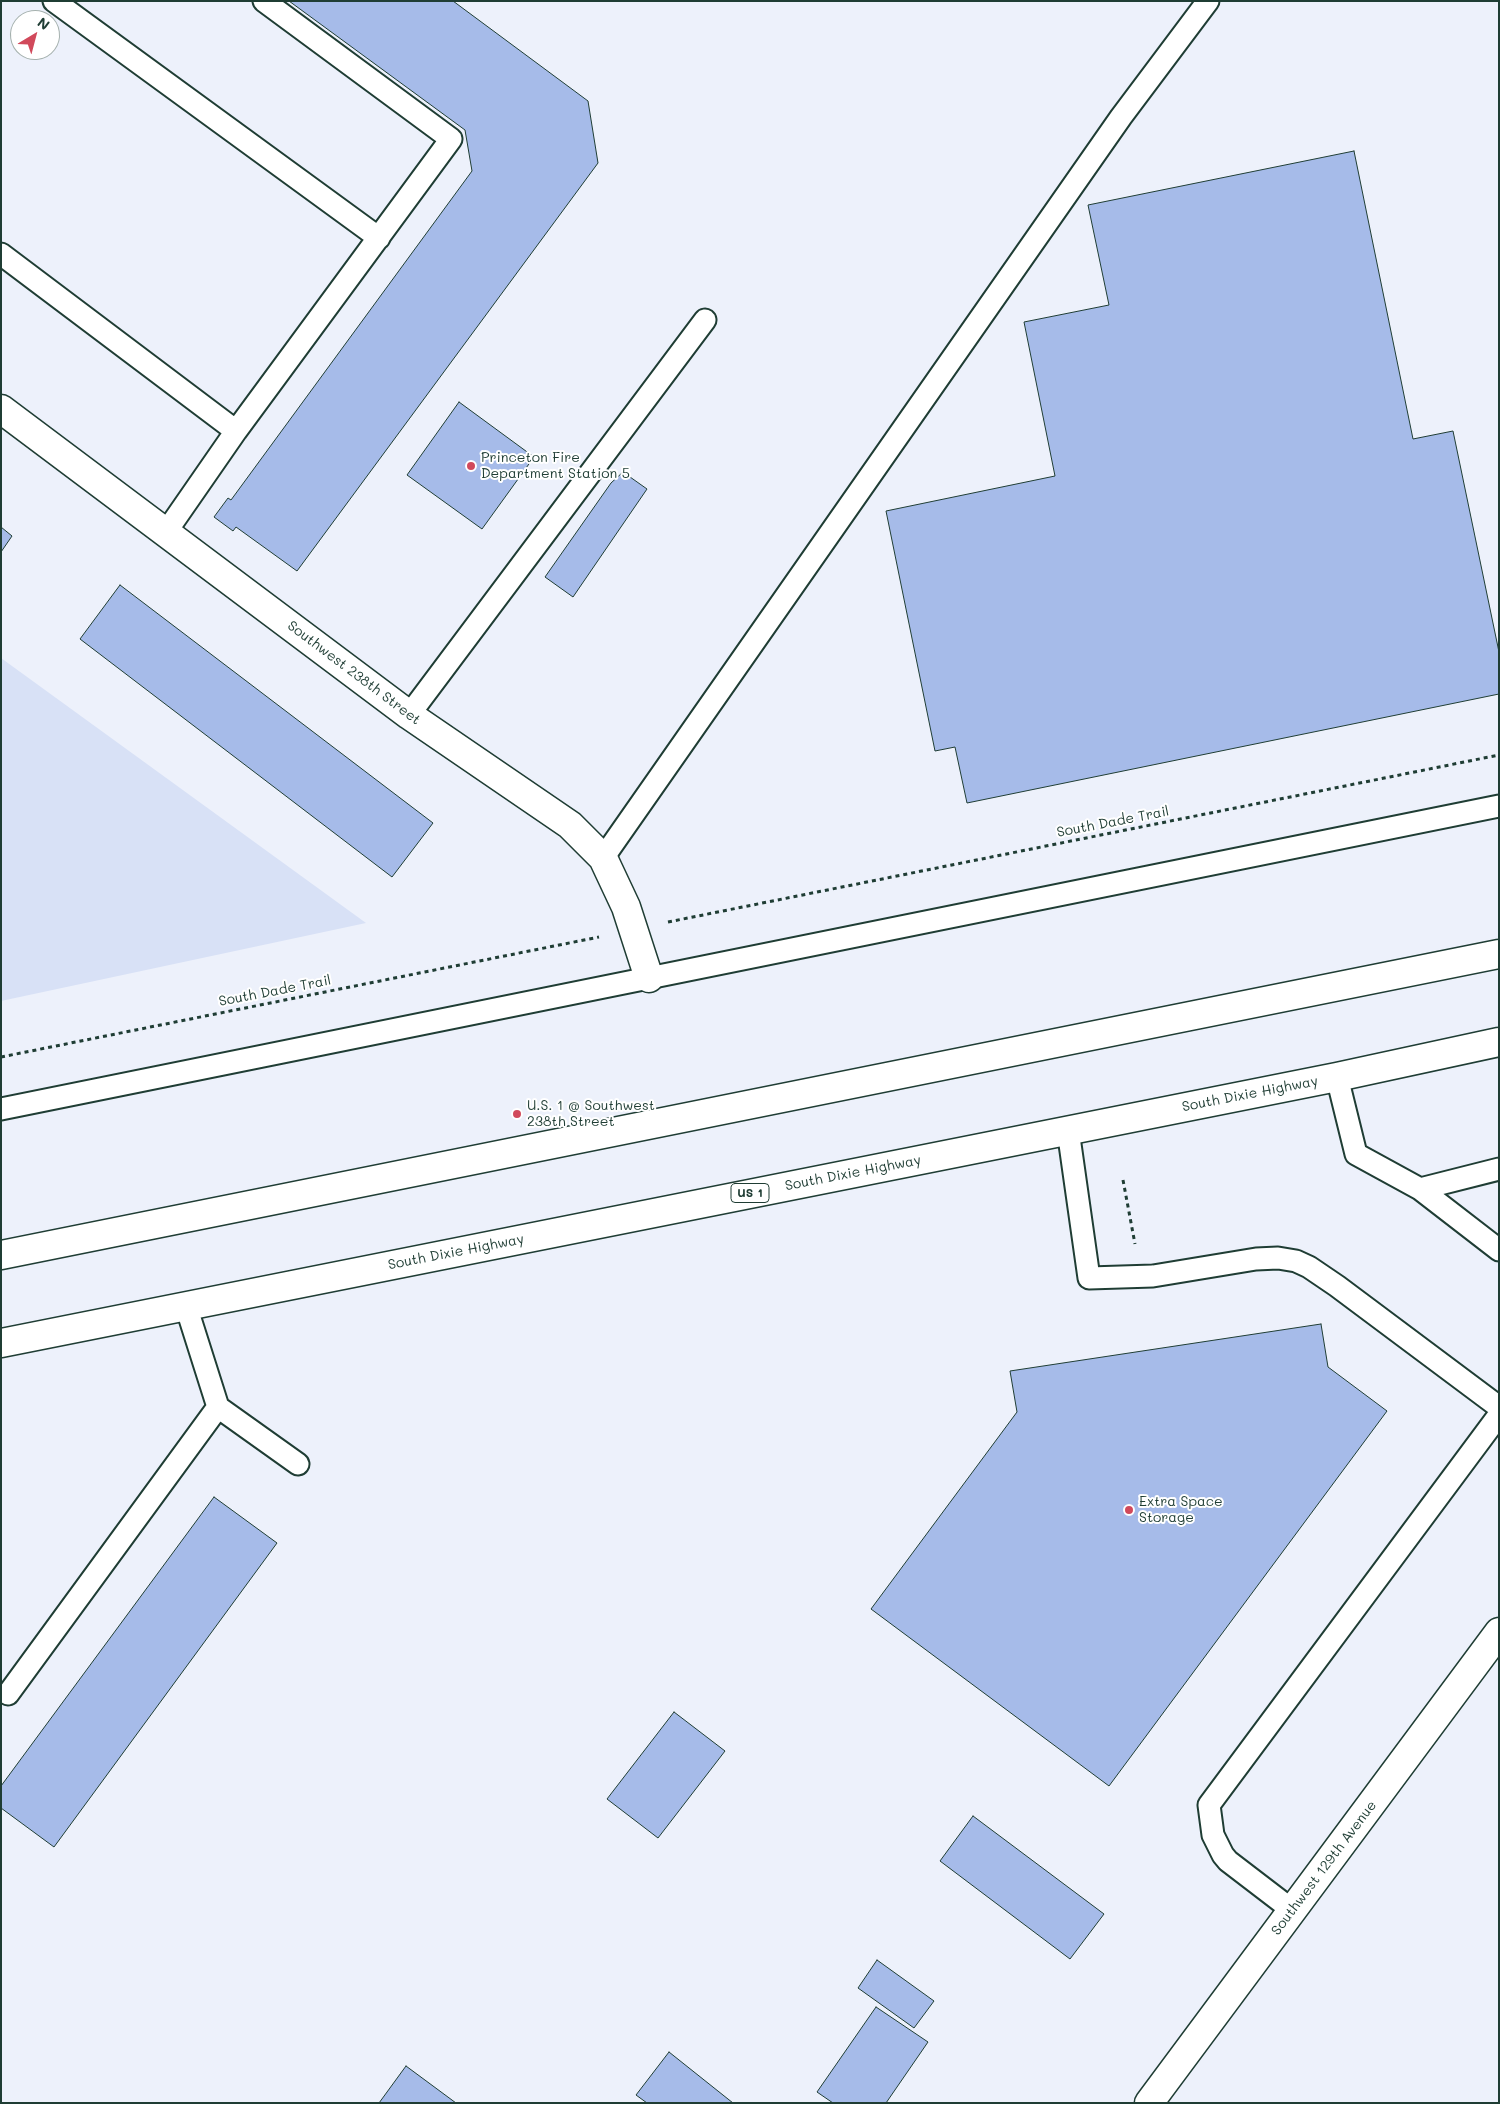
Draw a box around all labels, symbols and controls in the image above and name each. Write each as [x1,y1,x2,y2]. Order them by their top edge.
north arrow [10,10,60,60]
text: N [34,13,54,34]
place label: Princeton Fire Department Station 5 [481,450,630,482]
marker: Princeton Fire Department Station 5 [465,460,477,472]
street label: Southwest 238th Street [284,617,424,729]
street label: South Dade Trail [1055,803,1171,841]
street label: South Dade Trail [217,972,333,1010]
street label: South Dixie Highway [1181,1073,1319,1115]
place label: U.S. 1 @ Southwest 238th Street [527,1098,655,1130]
marker: U.S. 1 @ Southwest 238th Street [511,1108,523,1120]
street label: South Dixie Highway [784,1152,922,1194]
road number: US 1 [731,1184,769,1202]
street label: South Dixie Highway [387,1231,525,1273]
place label: Extra Space Storage [1139,1494,1223,1526]
marker: Extra Space Storage [1123,1504,1135,1516]
street label: Southwest 129th Avenue [1268,1797,1380,1939]

